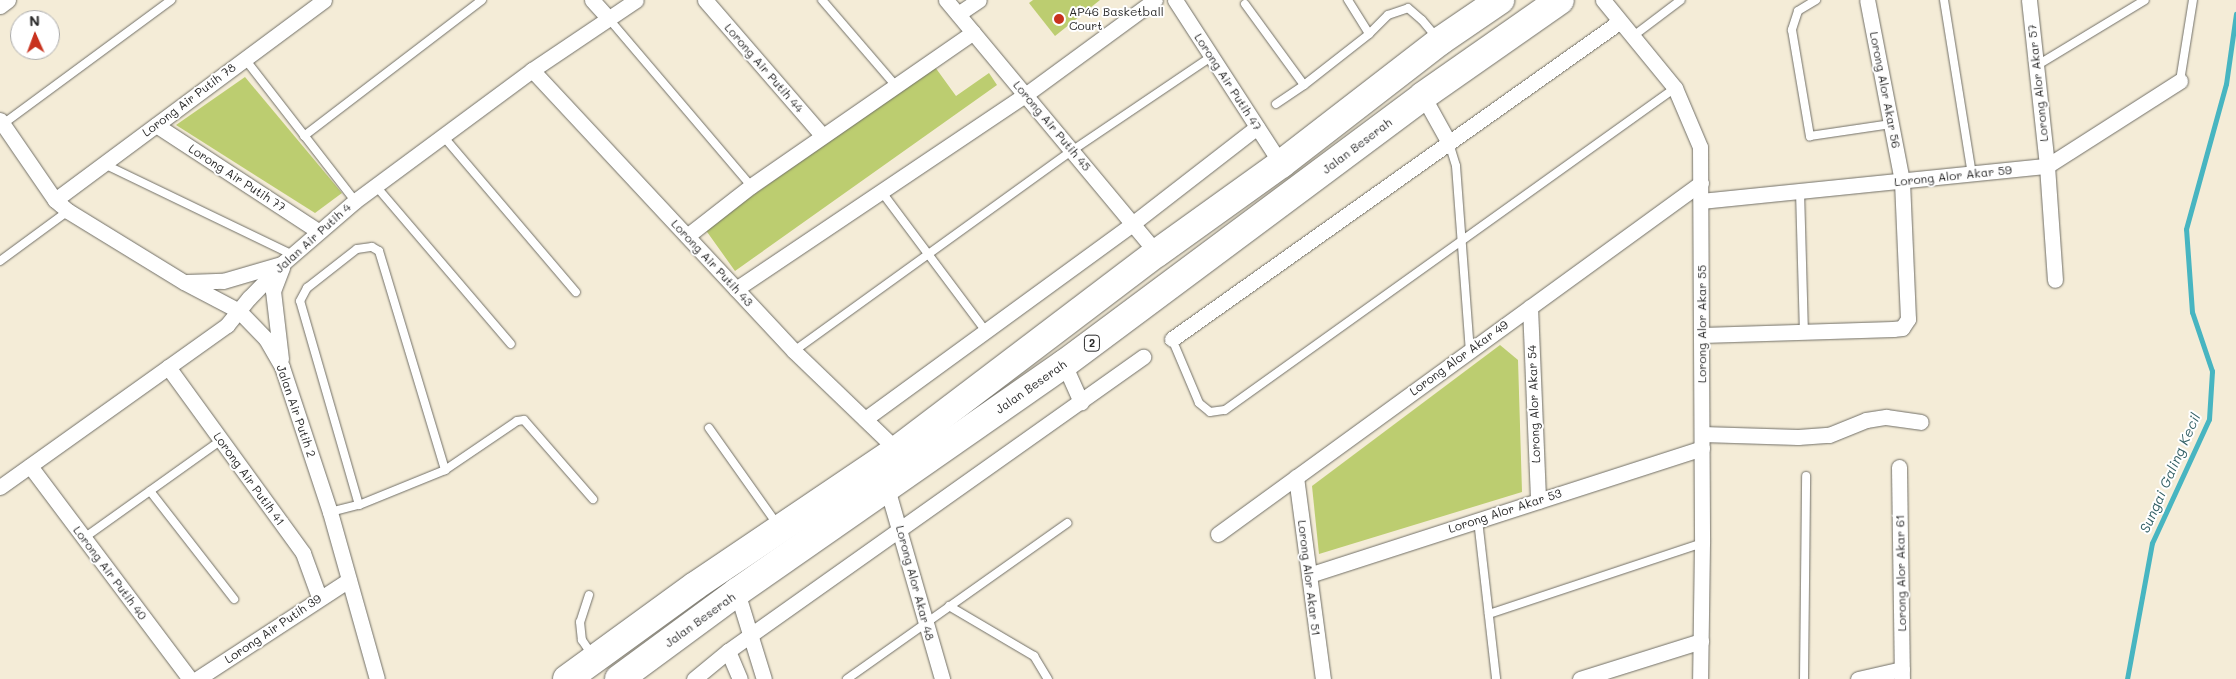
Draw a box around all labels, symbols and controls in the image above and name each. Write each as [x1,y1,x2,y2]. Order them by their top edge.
place label: AP46 Basketball Court [1069,5,1164,33]
north arrow [10,10,60,60]
text: N [29,11,40,30]
marker: AP46 Basketball Court [1053,13,1065,25]
street label: Lorong Air Putih 44 [721,20,807,116]
street label: Lorong Alor Akar 57 [2025,24,2051,142]
street label: Lorong Alor Akar 56 [1867,30,1903,150]
street label: Lorong Air Putih 47 [1191,31,1265,133]
street label: Lorong Air Putih 78 [139,60,239,140]
street label: Lorong Air Putih 45 [1010,78,1094,174]
street label: Jalan Beserah [1319,115,1395,177]
street label: Lorong Air Putih 77 [186,141,288,215]
street label: Lorong Alor Akar 59 [1893,163,2013,189]
street label: Jalan Air Putih 4 [272,200,354,276]
street label: Lorong Air Putih 43 [668,217,756,309]
street label: Lorong Alor Akar 55 [1695,265,1709,383]
street label: Lorong Alor Akar 49 [1407,317,1511,399]
road number: 2 [1083,334,1101,352]
street label: Lorong Alor Akar 54 [1525,345,1543,463]
street label: Jalan Beserah [993,357,1069,417]
street label: Jalan Air Putih 2 [273,363,319,459]
water label: Sungai Galing Kecil [2136,411,2204,535]
street label: Lorong Air Putih 41 [210,430,288,528]
street label: Lorong Alor Akar 53 [1446,486,1564,536]
street label: Lorong Alor Akar 61 [1893,514,1909,632]
street label: Lorong Alor Akar 51 [1295,519,1323,637]
street label: Lorong Air Putih 40 [70,523,150,623]
street label: Lorong Alor Akar 48 [893,524,937,642]
street label: Jalan Beserah [662,590,738,650]
street label: Lorong Air Putih 39 [222,591,324,667]

